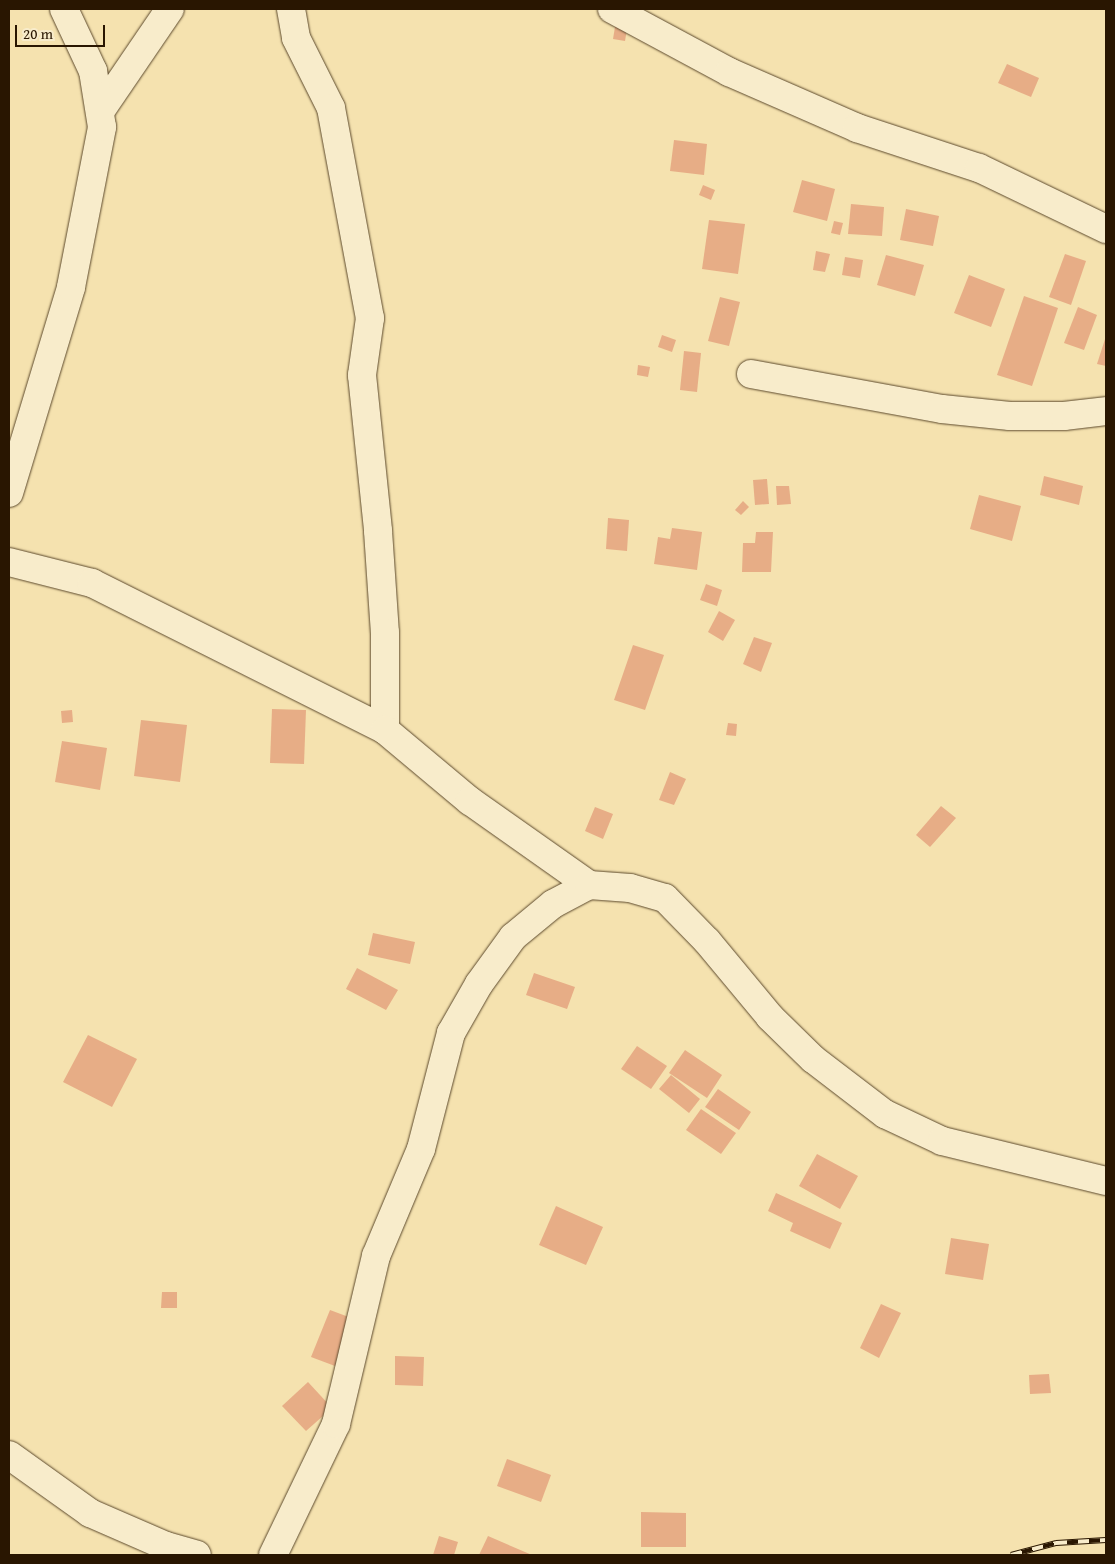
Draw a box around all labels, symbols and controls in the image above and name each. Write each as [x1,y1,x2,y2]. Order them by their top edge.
scale bar [18,15,108,47]
text: 20 m [23,23,53,44]

